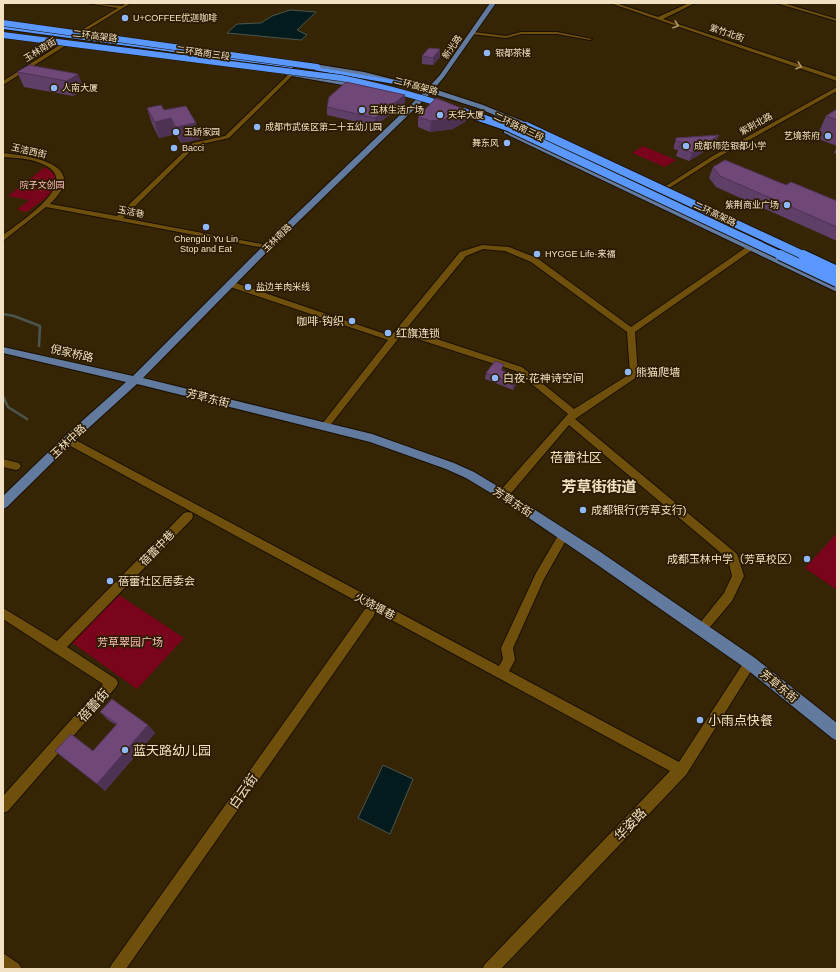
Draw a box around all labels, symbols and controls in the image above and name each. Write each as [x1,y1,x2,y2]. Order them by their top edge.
place label: U+COFFEE优迦咖啡 [133,12,217,23]
marker: U+COFFEE优迦咖啡 [120,13,130,23]
one-way arrow [672,20,679,28]
street label: 紫竹北街 [708,22,746,44]
street label: 二环高架路 [72,28,118,44]
street label: 新光路 [440,33,464,61]
street label: 玉林南街 [22,36,58,64]
street label: 二环路南三段 [176,44,230,62]
marker: 银都茶楼 [482,48,492,58]
place label: 银都茶楼 [495,48,531,58]
one-way arrow [795,61,802,70]
street label: 二环高架路 [393,75,439,97]
marker: 人南大厦 [49,83,59,93]
place label: 人南大厦 [62,83,98,93]
marker: 玉林生活广场 [357,105,367,115]
place label: 玉林生活广场 [370,105,424,115]
place label: 天华大厦 [448,109,484,120]
marker: 天华大厦 [435,110,445,120]
street label: 二环路南三段 [492,111,546,143]
street label: 紫荆北路 [738,111,774,137]
marker: 成都市武侯区第二十五幼儿园 [252,122,262,132]
place label: 成都市武侯区第二十五幼儿园 [265,122,382,132]
place label: 玉娇家园 [184,126,220,137]
marker: 玉娇家园 [171,127,181,137]
place label: 艺境茶府 [784,130,820,141]
marker: 艺境茶府 [823,131,833,141]
place label: 舞东风 [472,138,499,148]
marker: 舞东风 [502,138,512,148]
marker: 成都师范银都小学 [681,141,691,151]
place label: 成都师范银都小学 [694,141,766,151]
street label: 玉洁西街 [10,142,48,160]
marker: Bacci [169,143,179,153]
place label: Bacci [182,143,204,153]
park label: 院子文创园 [19,179,65,190]
street label: 二环高架路 [692,200,738,228]
place label: 紫荆商业广场 [725,200,779,210]
marker: 紫荆商业广场 [782,200,792,210]
street label: 玉洁巷 [117,205,145,219]
marker: Chengdu Yu Lin Stop and Eat [201,222,211,232]
street label: 玉林南路 [261,222,293,254]
place label: Chengdu Yu Lin Stop and Eat [174,234,238,254]
marker: HYGGE Life·来福 [532,249,542,259]
place label: HYGGE Life·来福 [545,249,616,259]
place label: 盐边羊肉米线 [256,281,310,292]
marker: 盐边羊肉米线 [243,282,253,292]
place label: 咖啡·钩织 [296,315,344,327]
marker: 咖啡·钩织 [347,316,357,326]
place label: 红旗连锁 [396,327,440,339]
marker: 红旗连锁 [383,328,393,338]
street label: 倪家桥路 [49,342,95,364]
place label: 熊猫爬墙 [636,366,680,378]
marker: 熊猫爬墙 [623,367,633,377]
place label: 白夜·花神诗空间 [503,372,584,384]
marker: 白夜·花神诗空间 [490,373,500,383]
street label: 芳草东街 [185,387,231,409]
street label: 玉林中路 [48,422,88,460]
district label: 蓓蕾社区 [550,450,602,465]
district label: 芳草街街道 [561,478,637,495]
street label: 芳草东街 [491,485,535,519]
place label: 成都银行(芳草支行) [591,504,686,516]
marker: 成都银行(芳草支行) [578,505,588,515]
street label: 蓓蕾中巷 [137,528,177,568]
place label: 成都玉林中学（芳草校区） [667,553,799,565]
marker: 成都玉林中学（芳草校区） [802,554,812,564]
place label: 蓓蕾社区居委会 [118,575,195,587]
marker: 蓓蕾社区居委会 [105,576,115,586]
street label: 火烧堰巷 [353,590,397,622]
park label: 芳草翠园广场 [97,636,163,648]
street label: 芳草东街 [758,667,800,705]
street label: 蓓蕾街 [75,686,112,725]
place label: 小雨点快餐 [708,713,773,728]
marker: 小雨点快餐 [695,715,705,725]
place label: 蓝天路幼儿园 [133,743,211,758]
marker: 蓝天路幼儿园 [120,745,130,755]
street label: 白云街 [226,771,261,812]
street label: 华姿路 [611,805,649,844]

